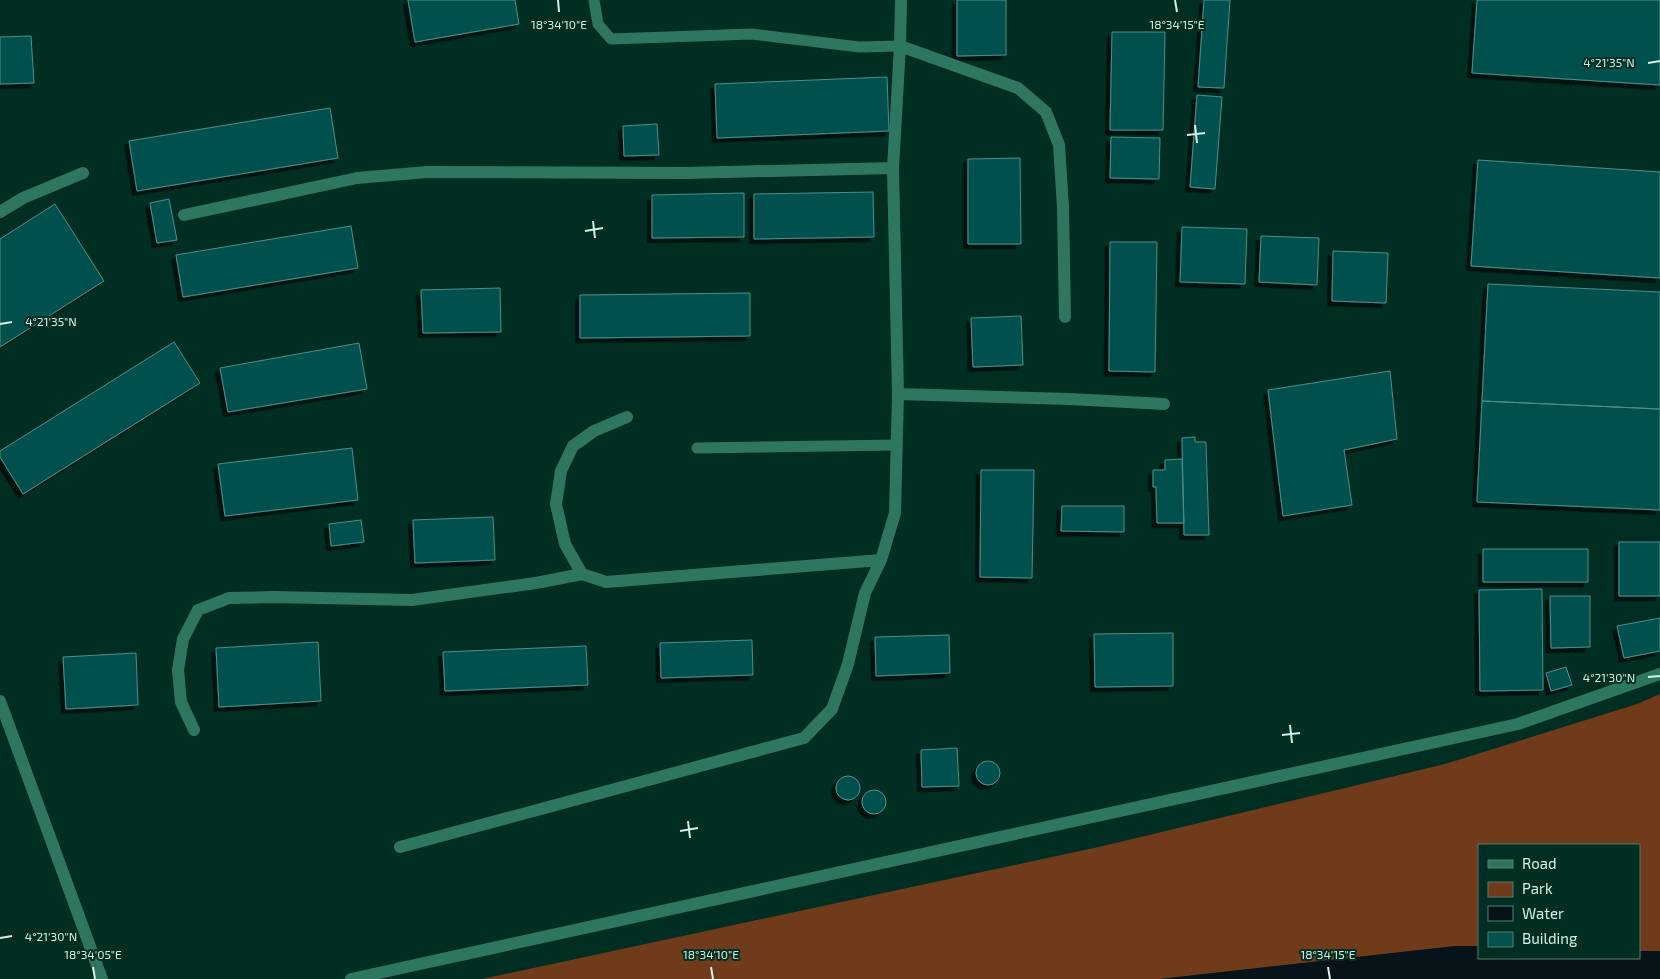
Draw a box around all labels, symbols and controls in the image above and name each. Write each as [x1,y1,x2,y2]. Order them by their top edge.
text: 18°34'10"E [531,17,587,31]
text: 18°34'15"E [1149,17,1205,31]
text: 4°21'35"N [1583,55,1635,69]
text: 4°21'35"N [25,314,77,328]
text: 4°21'30"N [1583,670,1635,684]
legend [1478,844,1640,959]
text: Road [1522,854,1557,872]
text: Park [1522,879,1553,897]
text: Water [1522,904,1564,922]
text: 4°21'30"N [25,929,77,943]
text: Building [1522,929,1578,947]
text: 18°34'05"E [64,947,122,961]
text: 18°34'10"E [683,947,739,961]
text: 18°34'15"E [1300,947,1356,961]

